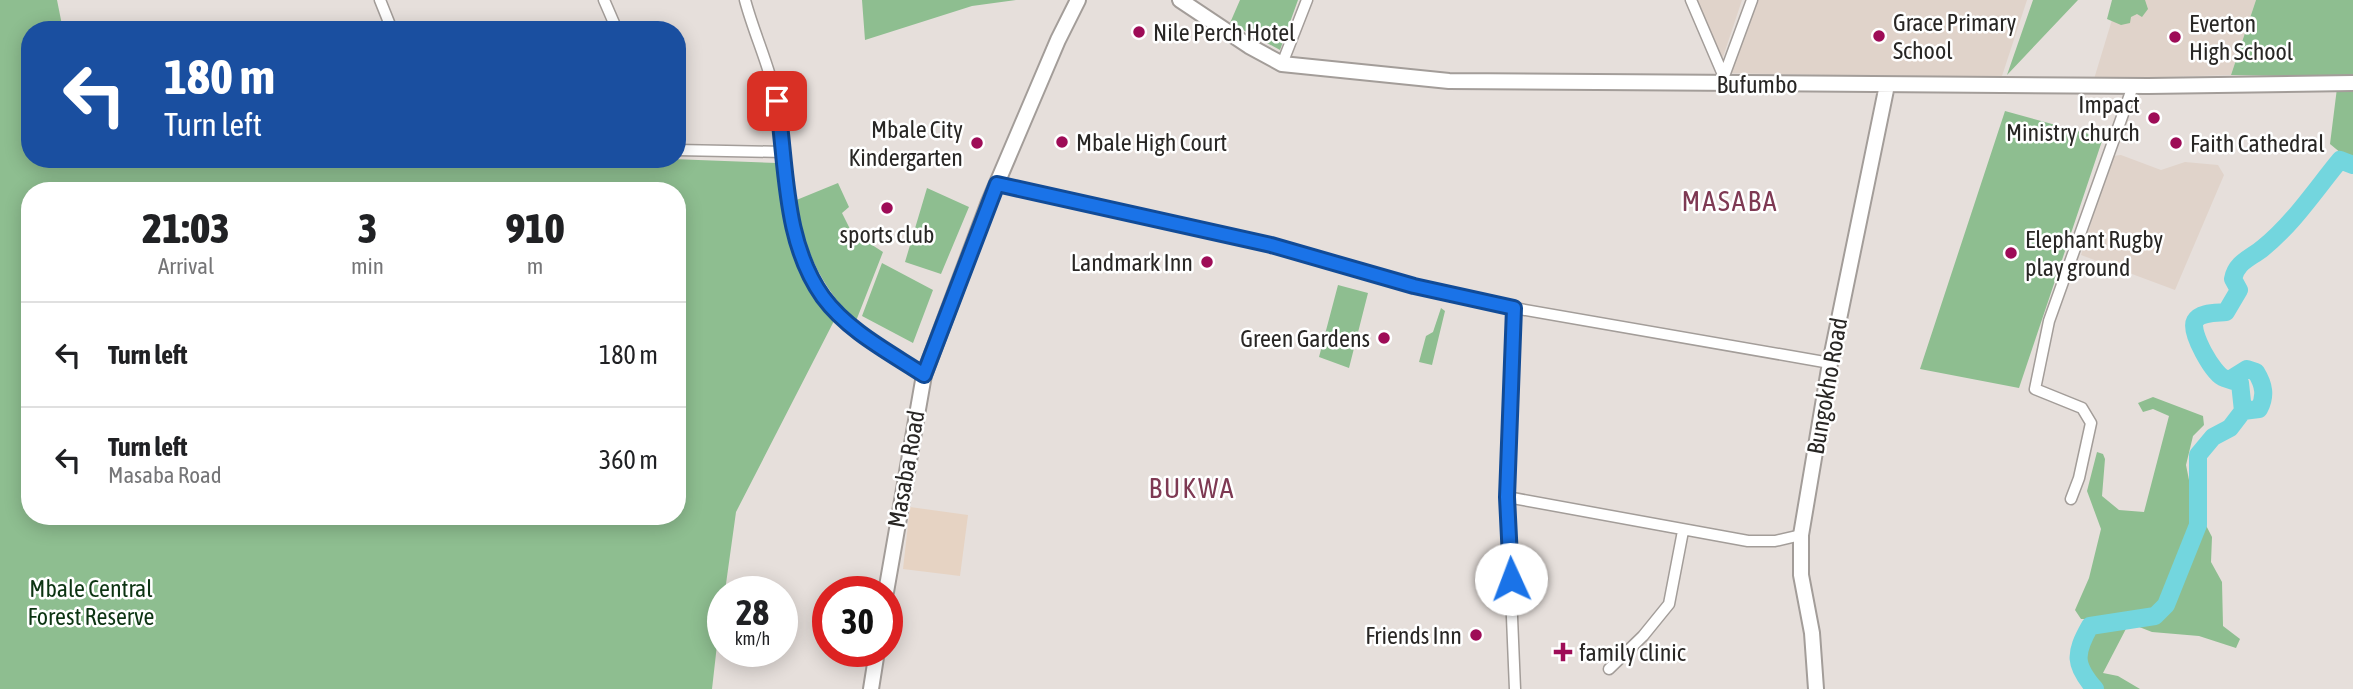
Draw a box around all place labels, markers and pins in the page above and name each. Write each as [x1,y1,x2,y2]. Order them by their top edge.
place label: Grace Primary School [1893,9,2016,64]
place label: Everton High School [2189,10,2294,65]
place label: Nile Perch Hotel [1153,19,1296,46]
marker: Nile Perch Hotel [1131,24,1147,40]
marker: Grace Primary School [1871,28,1887,44]
marker: Everton High School [2167,29,2183,45]
pin [747,71,807,131]
place label: Impact Ministry church [2006,91,2140,146]
marker: Impact Ministry church [2146,110,2162,126]
place label: Mbale City Kindergarten [848,116,963,171]
place label: Mbale High Court [1076,129,1227,156]
place label: Faith Cathedral [2190,130,2325,157]
marker: Mbale High Court [1054,134,1070,150]
marker: Mbale City Kindergarten [969,135,985,151]
marker: Faith Cathedral [2168,135,2184,151]
marker: sports club [879,200,895,216]
place label: sports club [840,221,934,248]
place label: Elephant Rugby play ground [2025,226,2163,281]
marker: Elephant Rugby play ground [2003,245,2019,261]
place label: Landmark Inn [1071,249,1193,276]
marker: Landmark Inn [1199,254,1215,270]
place label: Green Gardens [1240,325,1370,352]
marker: Green Gardens [1376,330,1392,346]
place label: Friends Inn [1365,622,1462,649]
marker: Friends Inn [1468,627,1484,643]
place label: family clinic [1579,639,1686,666]
marker: family clinic [1553,642,1573,662]

